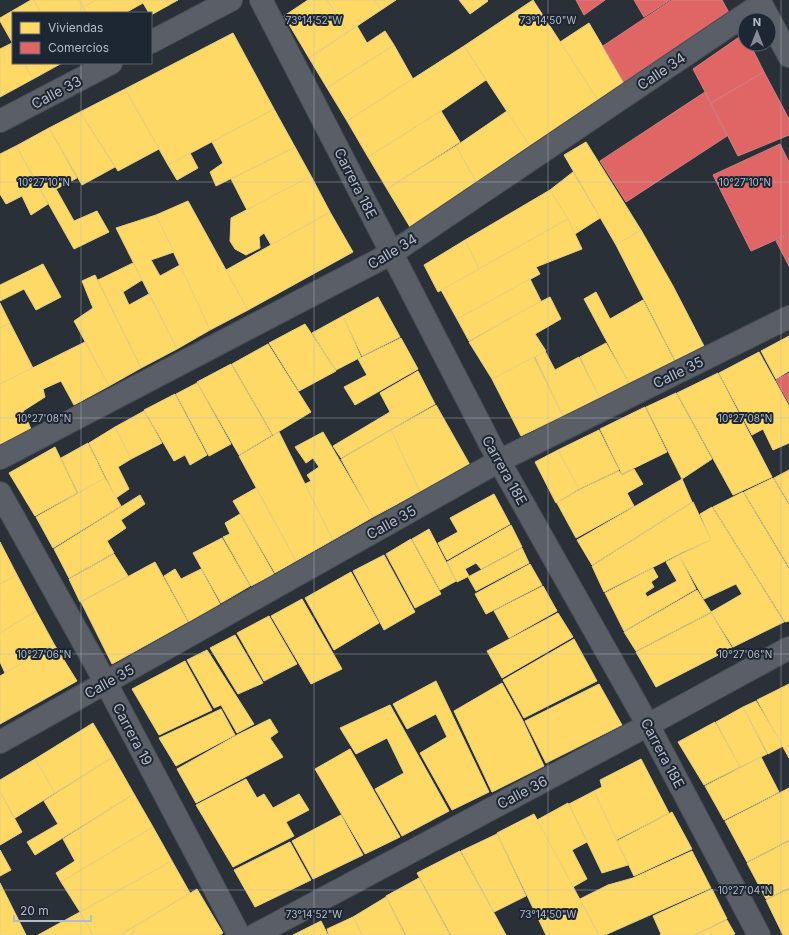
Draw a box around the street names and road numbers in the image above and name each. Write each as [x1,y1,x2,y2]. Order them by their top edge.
street label: Calle 34 [634,49,688,93]
street label: Calle 33 [28,72,84,112]
street label: Carrera 18E [331,145,381,221]
street label: Calle 34 [364,230,420,272]
street label: Calle 35 [650,352,706,392]
street label: Carrera 18E [479,432,531,508]
street label: Calle 35 [363,501,419,543]
street label: Calle 35 [81,660,137,702]
street label: Carrera 19 [109,700,157,768]
street label: Carrera 18E [638,715,688,791]
street label: Calle 36 [494,772,550,812]

